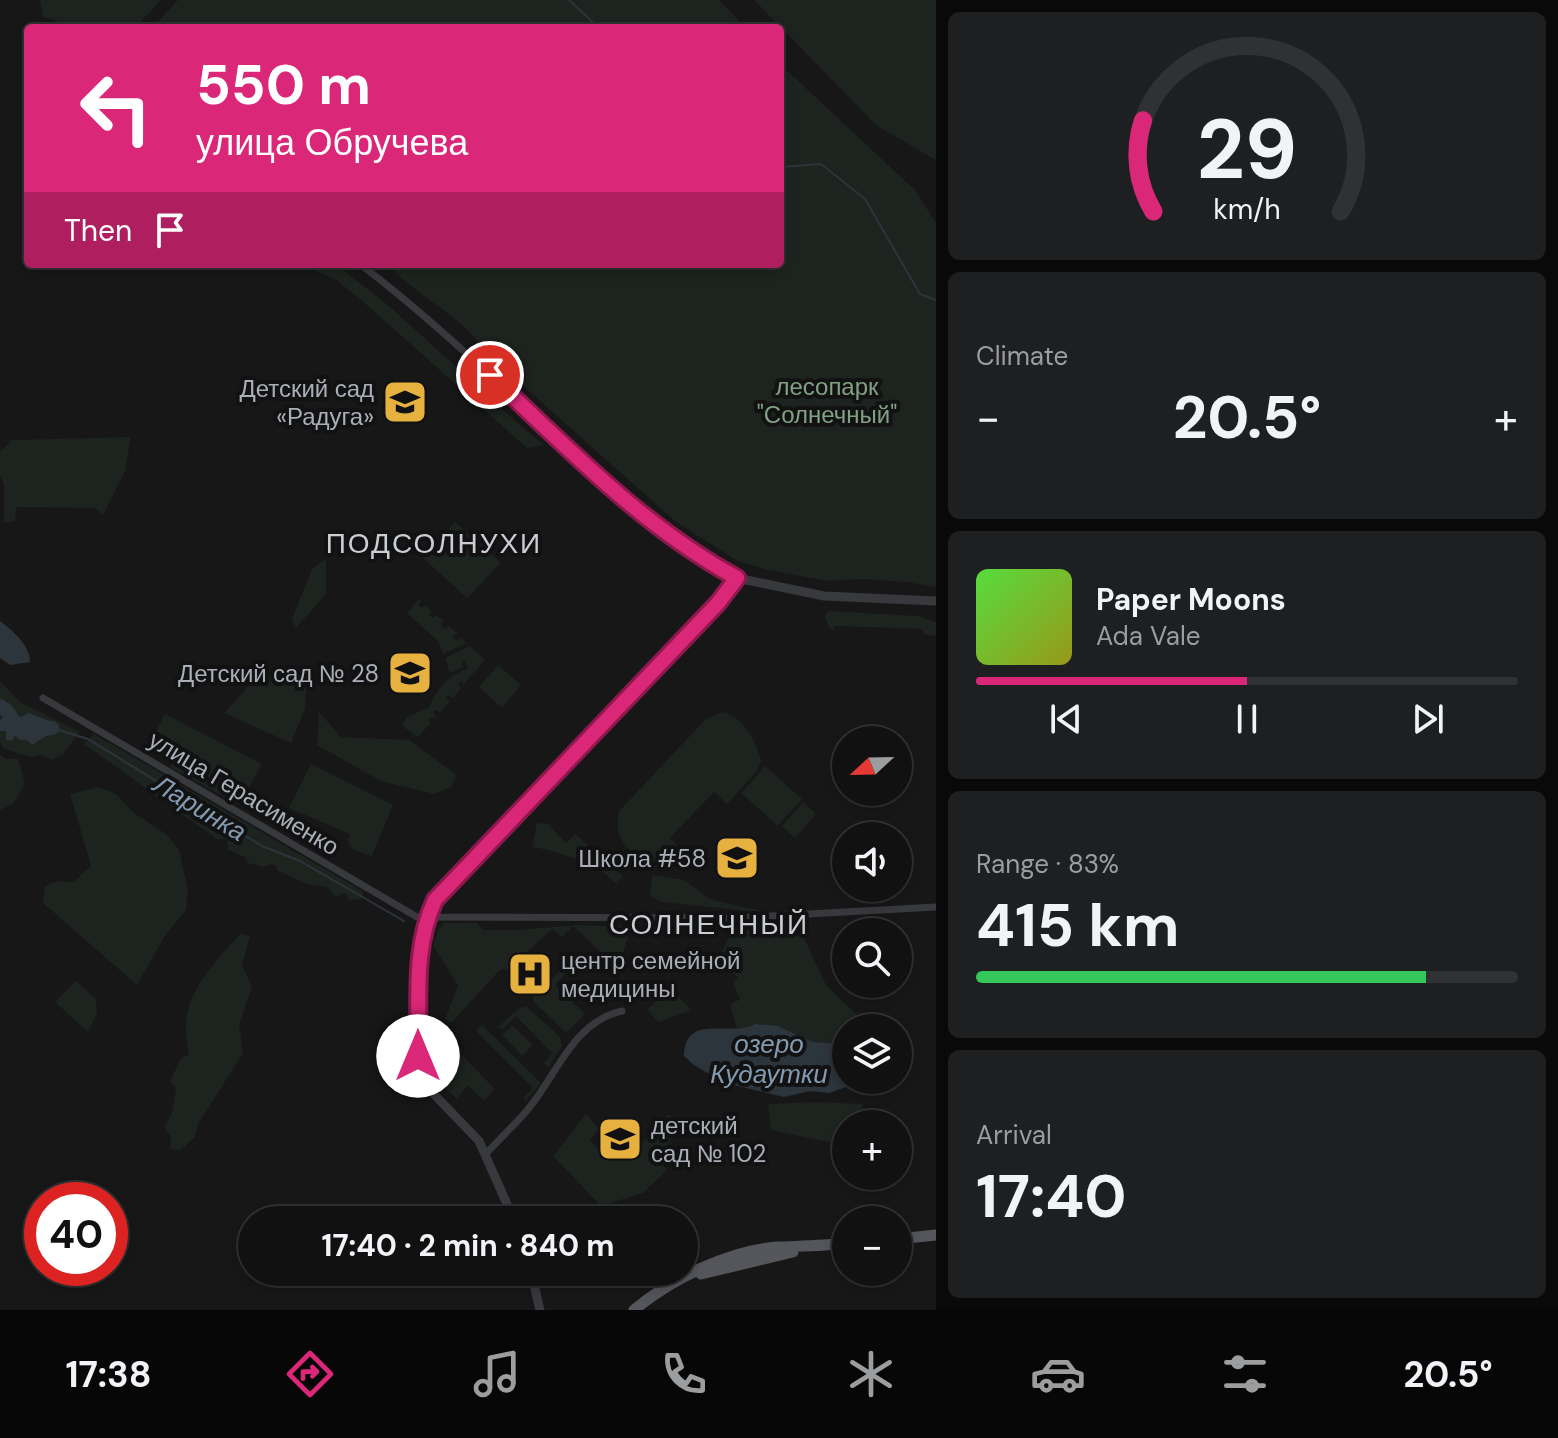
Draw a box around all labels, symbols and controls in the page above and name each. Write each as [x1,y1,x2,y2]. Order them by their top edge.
text: 550 m [196,48,371,121]
icon: left [64,56,168,160]
text: 29 [1197,94,1297,203]
text: улица Обручева [196,119,468,166]
text: km/h [1213,191,1281,228]
icon: arrive [148,208,192,252]
text: Then [64,211,132,250]
text: Climate [976,339,1068,373]
pin [456,341,524,409]
icon: arrive [468,353,512,397]
park label: лесопарк "Солнечный" [757,371,897,430]
place label: Детский сад «Радуга» [239,373,374,432]
school or university icon: Детский сад «Радуга» [381,378,429,426]
text: 20.5° [1173,378,1321,457]
text: − [976,389,1000,447]
text: + [1494,389,1518,447]
district label: ПОДСОЛНУХИ [326,525,542,562]
text: Paper Moons [1096,580,1286,619]
text: Ada Vale [1096,619,1201,653]
school or university icon: Детский сад № 28 [386,649,434,697]
place label: Детский сад № 28 [178,658,379,689]
icon: previous [1044,697,1088,741]
icon: pause [1225,697,1269,741]
icon: next [1406,697,1450,741]
street label: улица Герасименко [143,724,345,862]
north arrow [832,726,912,806]
map controls [832,726,912,1286]
water label: Ларинка [146,766,253,849]
button: sound [832,822,912,902]
school or university icon: Школа #58 [713,834,761,882]
place label: Школа #58 [578,843,706,874]
text: Range · 83% [976,847,1119,881]
text: 415 km [976,886,1179,965]
district label: СОЛНЕЧНЫЙ [609,906,809,943]
button: search [832,918,912,998]
place label: центр семейной медицины [561,945,740,1004]
hospital icon: центр семейной медицины [506,950,554,998]
position arrow [376,1014,460,1098]
button: layers [832,1014,912,1094]
water label: озеро Кудаутки [710,1027,828,1091]
place label: детский сад № 102 [651,1110,766,1169]
button: + [832,1110,912,1190]
school or university icon: детский сад № 102 [596,1115,644,1163]
text: Arrival [976,1118,1052,1152]
text: 17:40 [976,1157,1127,1236]
speed limit sign: 40 [24,1182,128,1286]
button: − [832,1206,912,1286]
text: 17:40 · 2 min · 840 m [322,1226,614,1265]
icon: directions [282,1346,338,1402]
icon: music [469,1346,525,1402]
icon: phone [656,1346,712,1402]
icon: climate [843,1346,899,1402]
icon: car [1030,1346,1086,1402]
icon: filters [1217,1346,1273,1402]
text: 17:38 [65,1351,152,1398]
text: 20.5° [1403,1351,1492,1398]

